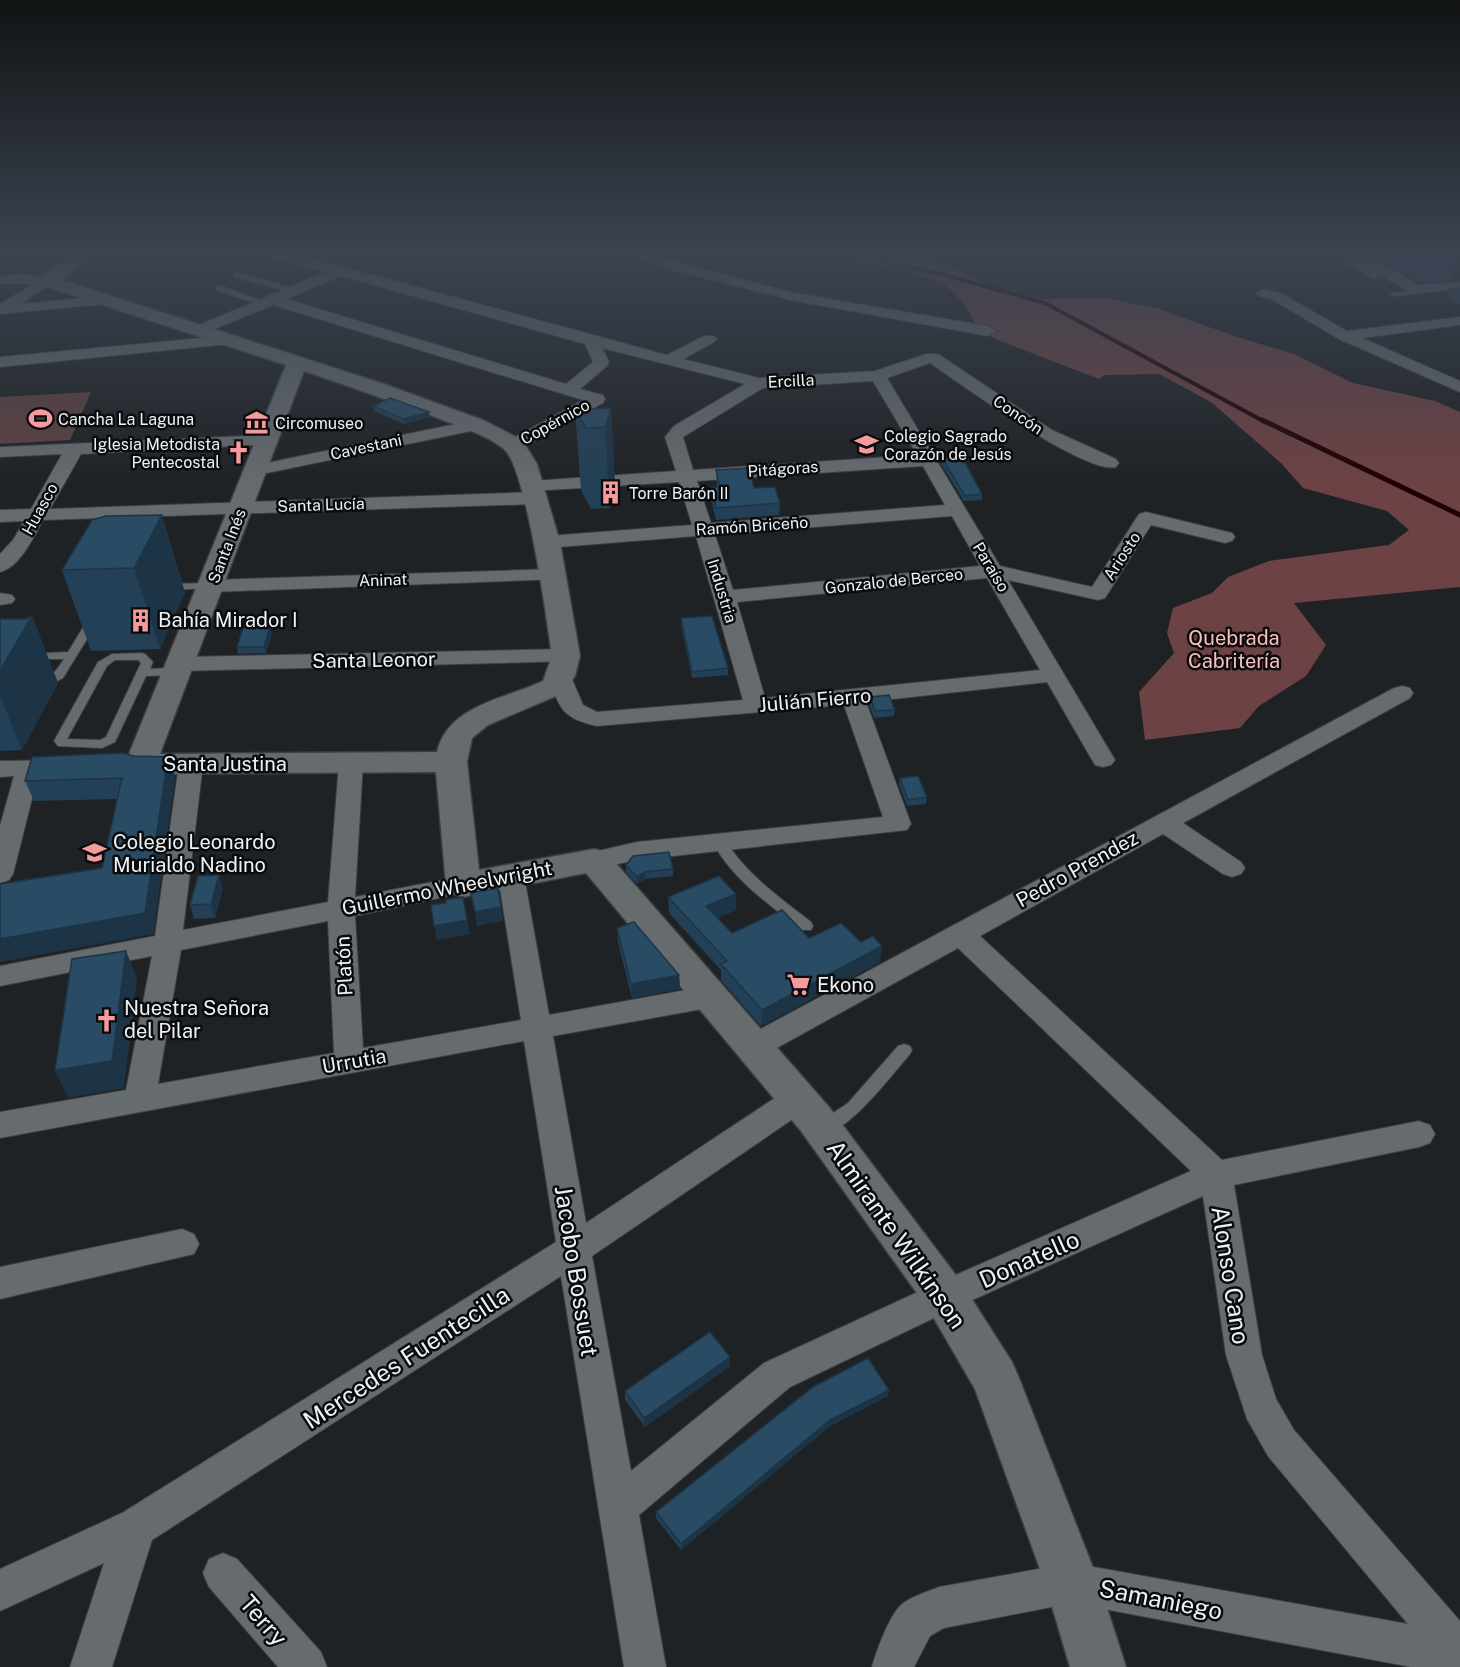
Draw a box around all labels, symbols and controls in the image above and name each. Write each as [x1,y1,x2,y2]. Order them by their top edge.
street label: Ercilla [767,370,815,392]
street label: Concón [989,391,1047,439]
street label: Copérnico [517,395,593,449]
sports icon: Cancha La Laguna [27,406,53,432]
place label: Cancha La Laguna [58,410,194,429]
museum icon: Circomuseo [244,410,270,436]
place label: Circomuseo [275,414,363,433]
place label: Colegio Sagrado Corazón de Jesús [884,427,1012,464]
street label: Cavestani [329,430,403,464]
school or university icon: Colegio Sagrado Corazón de Jesús [853,432,879,458]
place label: Iglesia Metodista Pentecostal [93,435,220,472]
church icon: Iglesia Metodista Pentecostal [225,440,251,466]
street label: Pitágoras [747,457,819,481]
street label: Huasco [18,480,62,538]
building icon: Torre Barón II [598,480,624,506]
place label: Torre Barón II [629,484,729,503]
street label: Santa Lucía [277,494,365,516]
street label: Santa Inés [204,506,250,586]
street label: Ramón Briceño [695,513,809,539]
street label: Ariosto [1099,528,1145,584]
street label: Paraíso [969,539,1013,595]
street label: Industria [703,557,741,625]
street label: Gonzalo de Berceo [824,564,964,598]
street label: Aninat [358,570,408,590]
building icon: Bahía Mirador I [127,607,153,633]
place label: Bahía Mirador I [158,608,298,632]
park label: Quebrada Cabritería [1188,626,1280,673]
street label: Santa Leonor [312,647,436,673]
street label: Julián Fierro [758,683,872,717]
street label: Santa Justina [163,752,287,776]
street label: Pedro Prendez [1012,826,1142,912]
place label: Colegio Leonardo Murialdo Nadino [113,830,276,877]
school or university icon: Colegio Leonardo Murialdo Nadino [82,840,108,866]
street label: Guillermo Wheelwright [340,856,554,920]
street label: Platón [330,936,358,996]
supermarket icon: Ekono [786,972,812,998]
place label: Ekono [817,973,874,997]
place label: Nuestra Señora del Pilar [124,996,269,1043]
church icon: Nuestra Señora del Pilar [93,1007,119,1033]
street label: Urrutia [320,1044,388,1078]
street label: Almirante Wilkinson [821,1134,973,1334]
street label: Jacobo Bossuet [550,1183,604,1359]
street label: Alonso Cano [1206,1204,1256,1346]
street label: Donatello [975,1225,1083,1293]
street label: Mercedes Fuentecilla [298,1280,514,1434]
street label: Samaniego [1097,1573,1225,1625]
street label: Terry [234,1589,294,1651]

